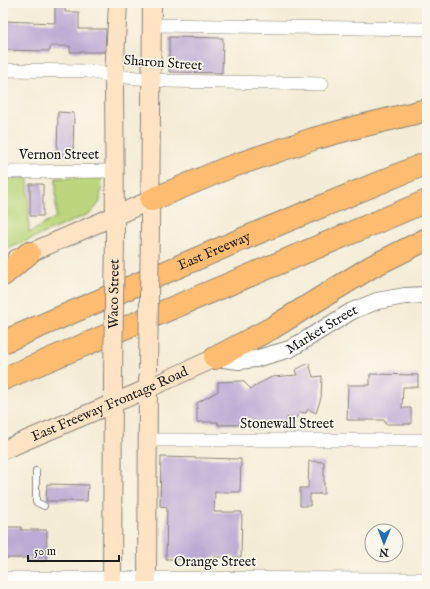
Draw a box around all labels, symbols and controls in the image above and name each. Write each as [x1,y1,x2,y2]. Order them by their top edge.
street label: Sharon Street [123,51,203,75]
street label: Vernon Street [18,146,99,164]
street label: East Freeway [175,228,253,275]
street label: Waco Street [105,259,124,329]
street label: Market Street [283,301,360,358]
street label: East Freeway Frontage Road [29,362,191,446]
street label: Stonewall Street [240,415,334,433]
north arrow [364,523,404,563]
scale bar [28,537,119,563]
text: 50 m [34,544,56,559]
text: N [378,545,390,559]
street label: Orange Street [174,553,256,571]

